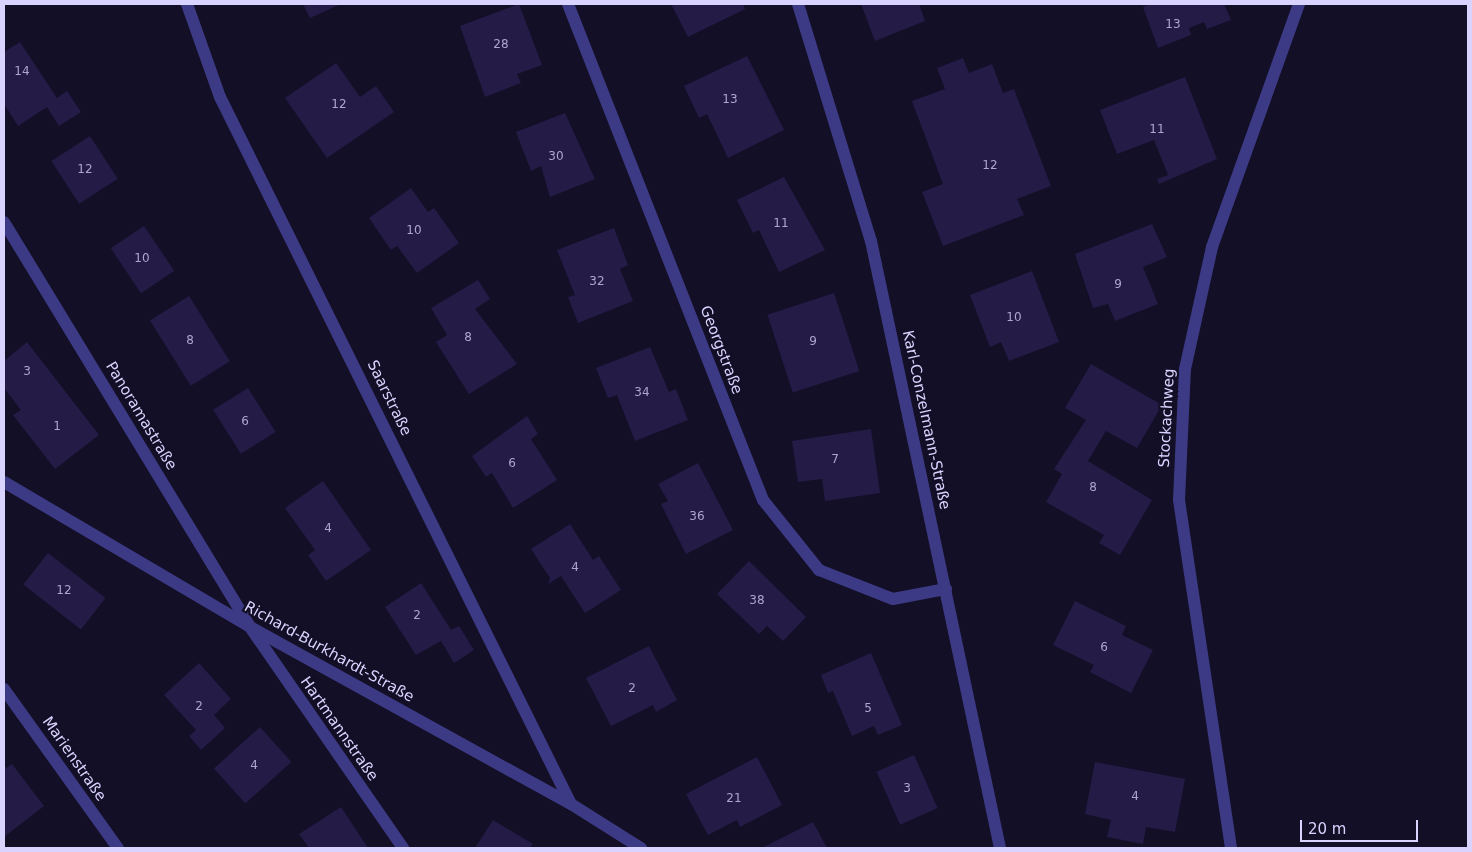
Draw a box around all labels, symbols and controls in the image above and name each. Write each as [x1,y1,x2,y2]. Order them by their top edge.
house number: 13 [1165,18,1181,32]
house number: 28 [493,38,509,52]
house number: 14 [14,65,30,79]
house number: 13 [722,93,738,107]
house number: 12 [331,98,347,112]
house number: 11 [1149,123,1165,137]
house number: 30 [548,150,564,164]
house number: 12 [982,159,998,173]
house number: 12 [77,163,93,177]
house number: 11 [773,217,789,231]
house number: 10 [406,224,422,238]
house number: 10 [134,252,150,266]
house number: 32 [589,275,605,289]
house number: 9 [1114,278,1122,292]
street label: Georgstraße [696,303,746,397]
house number: 10 [1006,311,1022,325]
street label: Karl-Conzelmann-Straße [898,329,954,511]
house number: 8 [464,331,472,345]
house number: 8 [186,334,194,348]
house number: 9 [809,335,817,349]
street label: Saarstraße [363,357,415,439]
street label: Panoramastraße [102,359,180,473]
house number: 3 [23,365,31,379]
street label: Stockachweg [1155,368,1179,468]
house number: 34 [634,386,650,400]
house number: 6 [241,415,249,429]
house number: 1 [53,420,61,434]
house number: 7 [831,453,839,467]
house number: 6 [508,457,516,471]
house number: 8 [1089,481,1097,495]
house number: 36 [689,510,705,524]
house number: 4 [324,522,332,536]
house number: 4 [571,561,579,575]
house number: 12 [56,584,72,598]
house number: 38 [749,594,765,608]
street label: Richard-Burkhardt-Straße [241,598,417,706]
house number: 2 [413,609,421,623]
house number: 6 [1100,641,1108,655]
street label: Hartmannstraße [296,673,382,785]
house number: 2 [628,682,636,696]
house number: 2 [195,700,203,714]
house number: 5 [864,702,872,716]
street label: Marienstraße [38,713,110,805]
house number: 4 [250,759,258,773]
house number: 3 [903,782,911,796]
house number: 4 [1131,790,1139,804]
house number: 21 [726,792,742,806]
scale bar [1302,810,1420,842]
text: 20 m [1308,820,1346,838]

